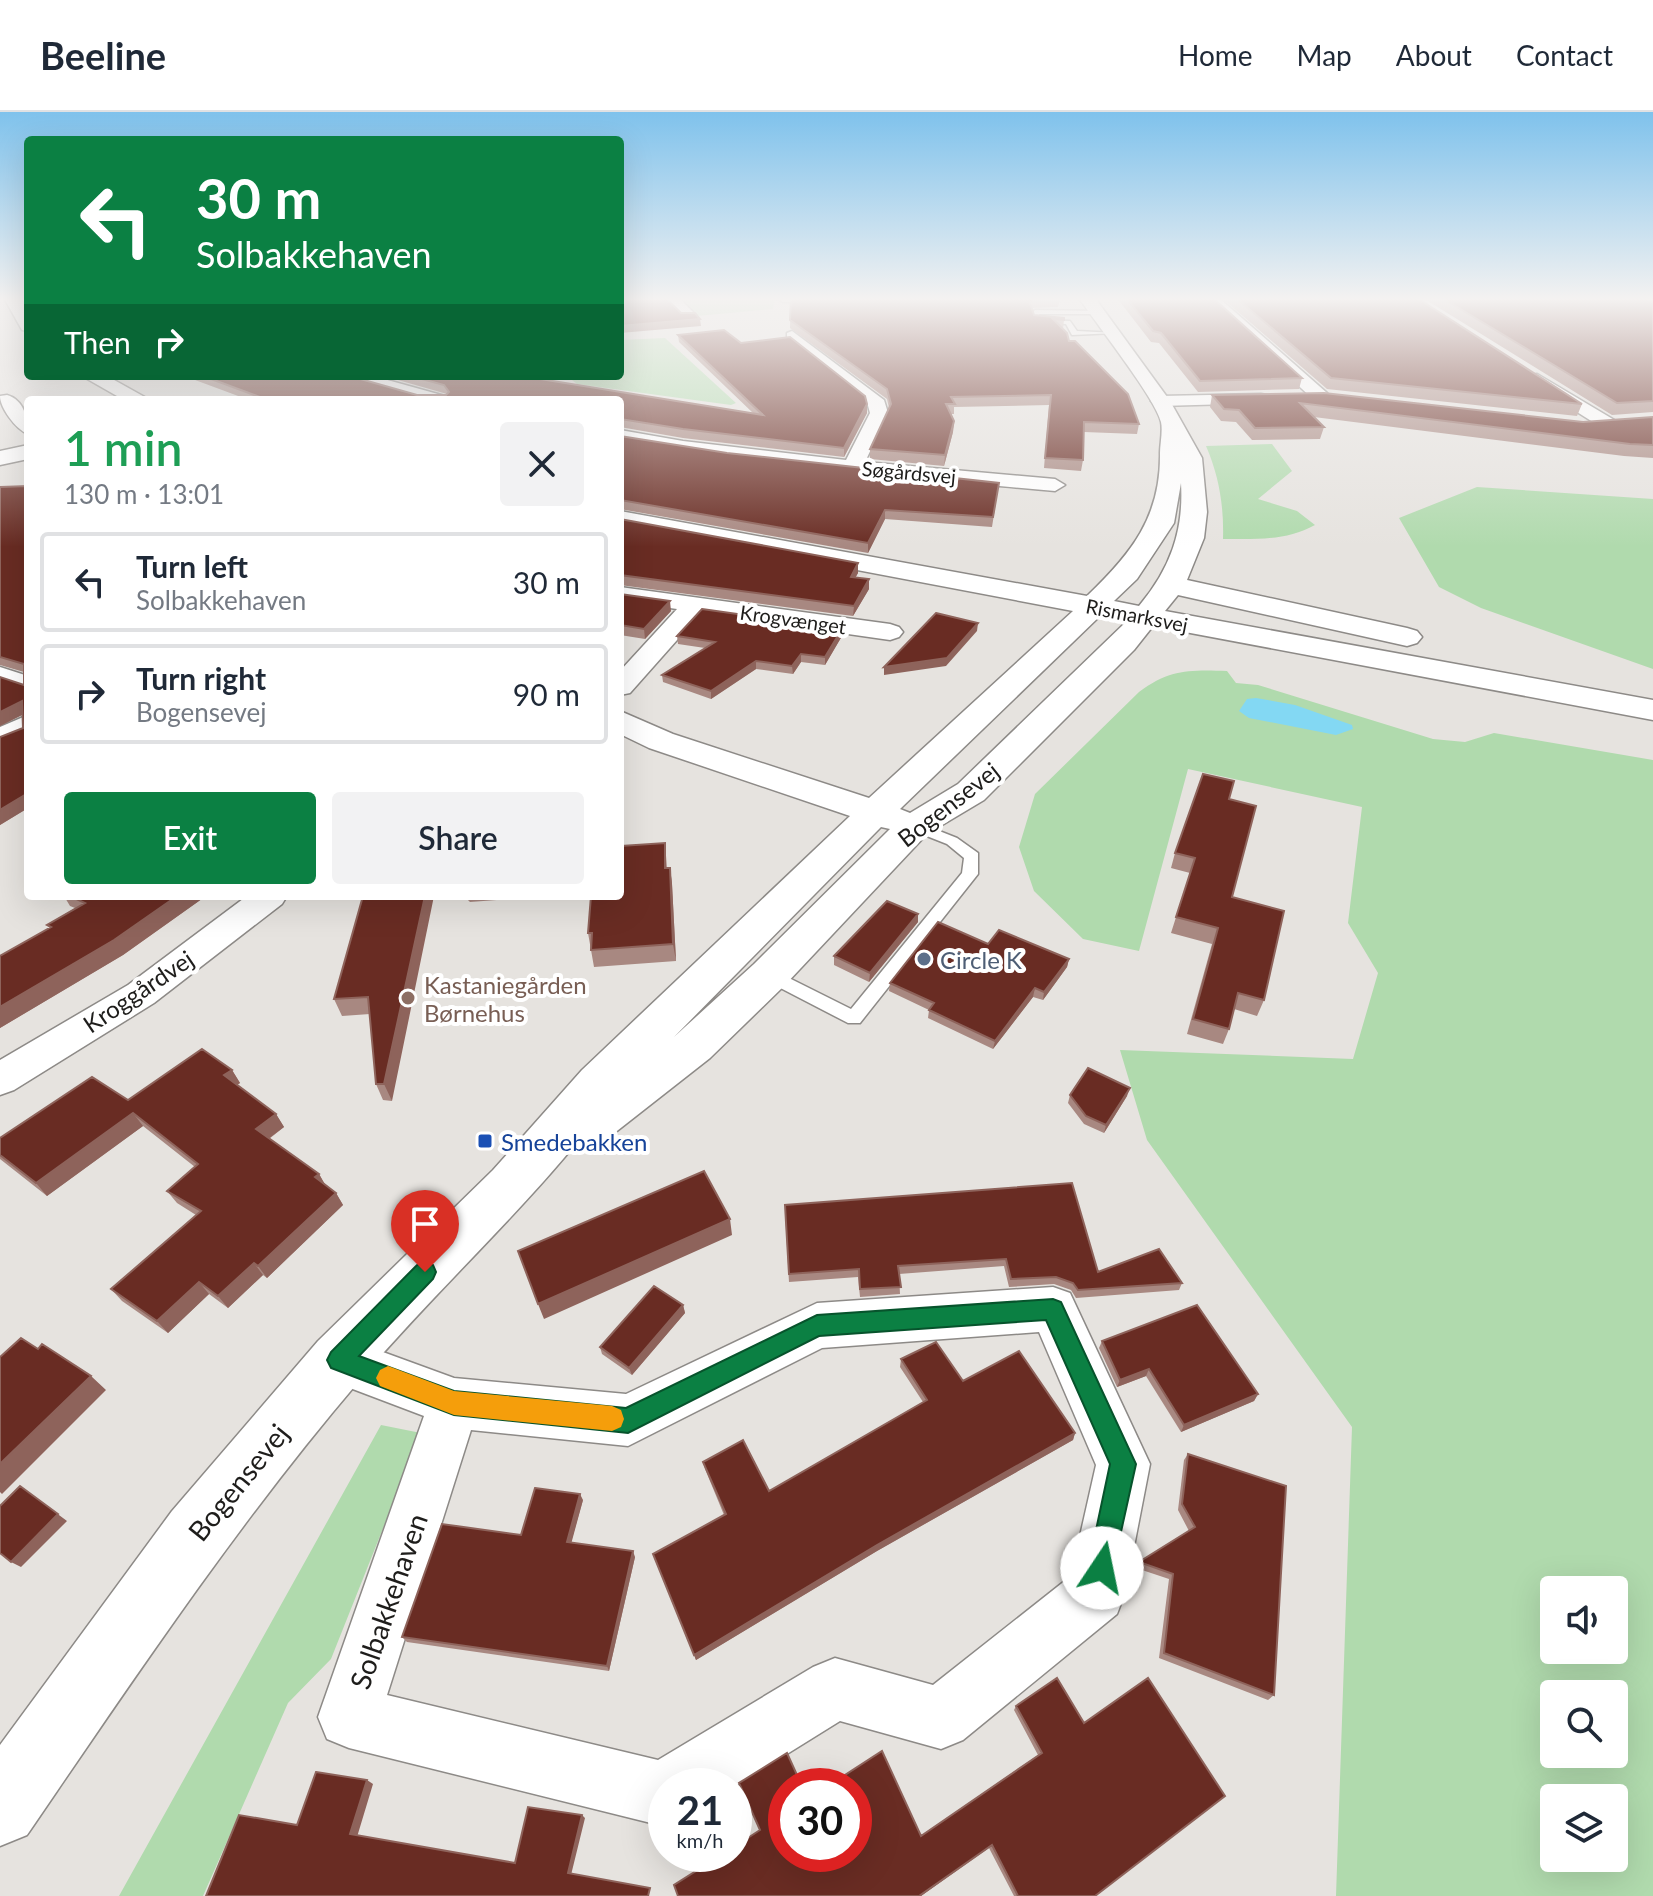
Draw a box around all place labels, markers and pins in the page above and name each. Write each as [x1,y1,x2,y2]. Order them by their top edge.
place label: Circle K [940,945,1022,974]
marker: Circle K [915,950,933,968]
place label: Kastaniegården Børnehus [424,970,587,1027]
marker: Kastaniegården Børnehus [399,989,417,1007]
place label: Smedebakken [501,1127,647,1156]
marker: Smedebakken [476,1132,494,1150]
pin [391,1190,459,1272]

